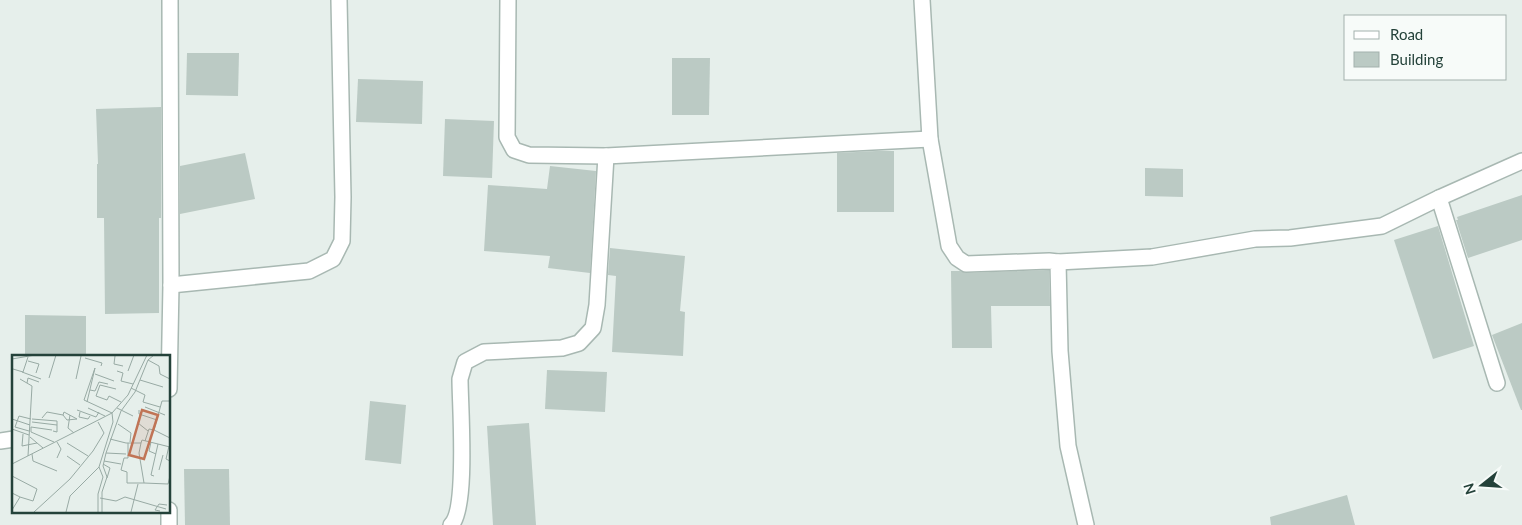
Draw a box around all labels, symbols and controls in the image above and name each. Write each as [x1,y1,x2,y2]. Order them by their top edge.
legend [1344,15,1507,80]
text: Road [1390,25,1423,43]
text: Building [1390,50,1443,68]
inset map [12,355,170,512]
north arrow [1457,460,1507,510]
text: N [1459,481,1479,497]

